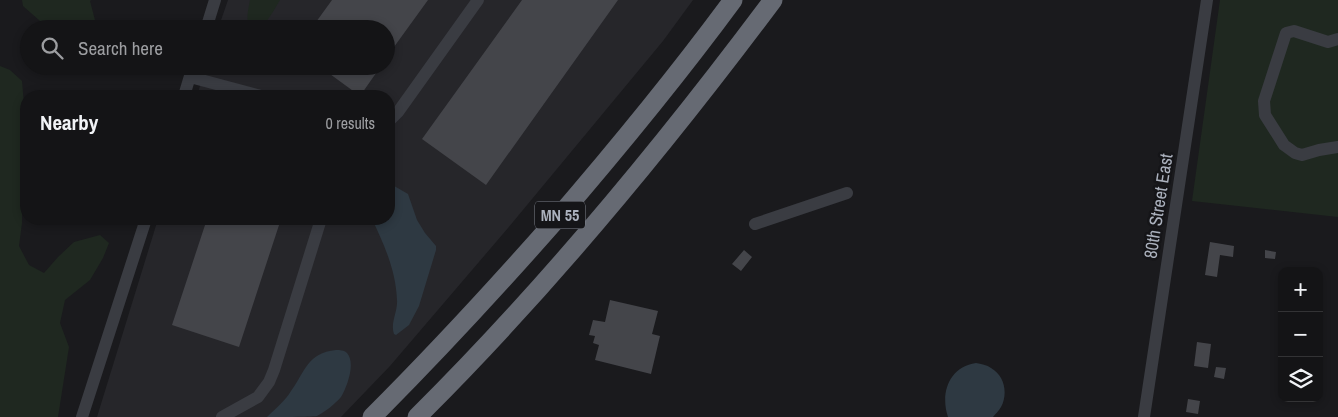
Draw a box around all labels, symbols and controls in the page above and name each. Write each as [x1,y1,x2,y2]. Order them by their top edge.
search box [20,20,395,75]
icon: search [38,34,66,62]
text: Search here [78,35,163,61]
text: Nearby [40,108,98,137]
text: 0 results [325,112,375,134]
street label: 80th Street East [1137,152,1179,260]
road number: MN 55 [535,202,585,228]
map controls [1278,267,1323,402]
button: + [1278,267,1323,312]
button: − [1278,312,1323,357]
button: layers [1278,357,1323,402]

